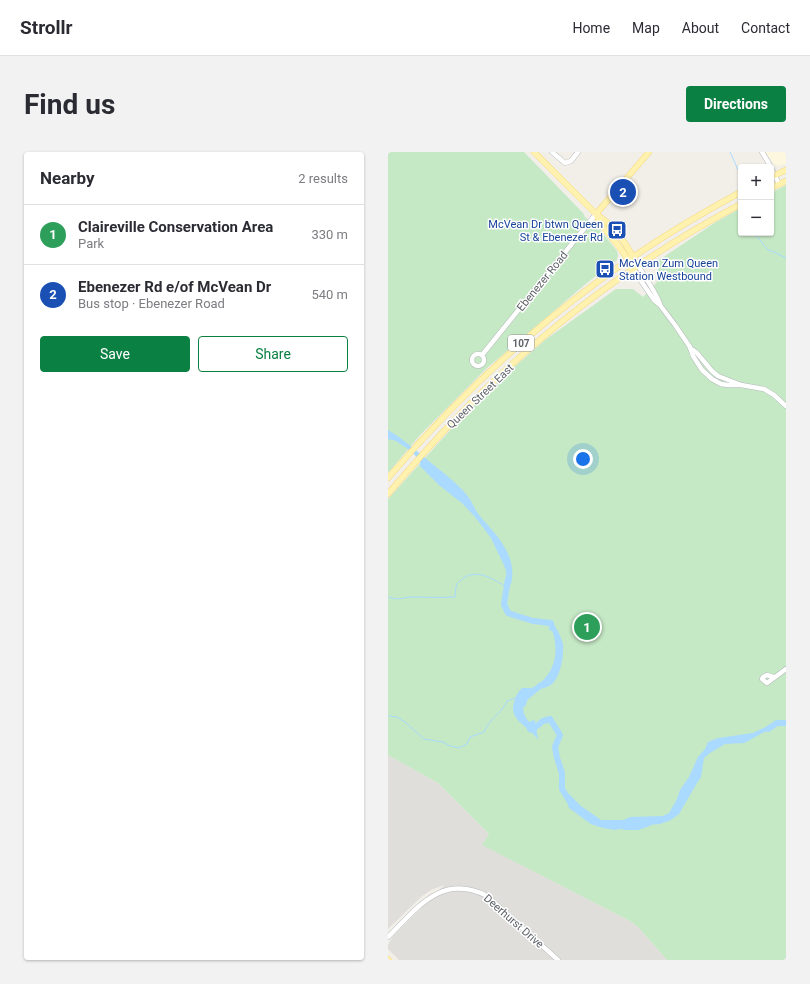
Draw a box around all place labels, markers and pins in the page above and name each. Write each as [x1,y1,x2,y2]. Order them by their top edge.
pin: 2 [610,177,636,207]
place label: McVean Dr btwn Queen St & Ebenezer Rd [488,218,603,244]
bus stop icon: McVean Dr btwn Queen St & Ebenezer Rd [606,219,628,241]
place label: McVean Zum Queen Station Westbound [619,257,718,283]
bus stop icon: McVean Zum Queen Station Westbound [594,258,616,280]
pin: 1 [574,612,600,642]

